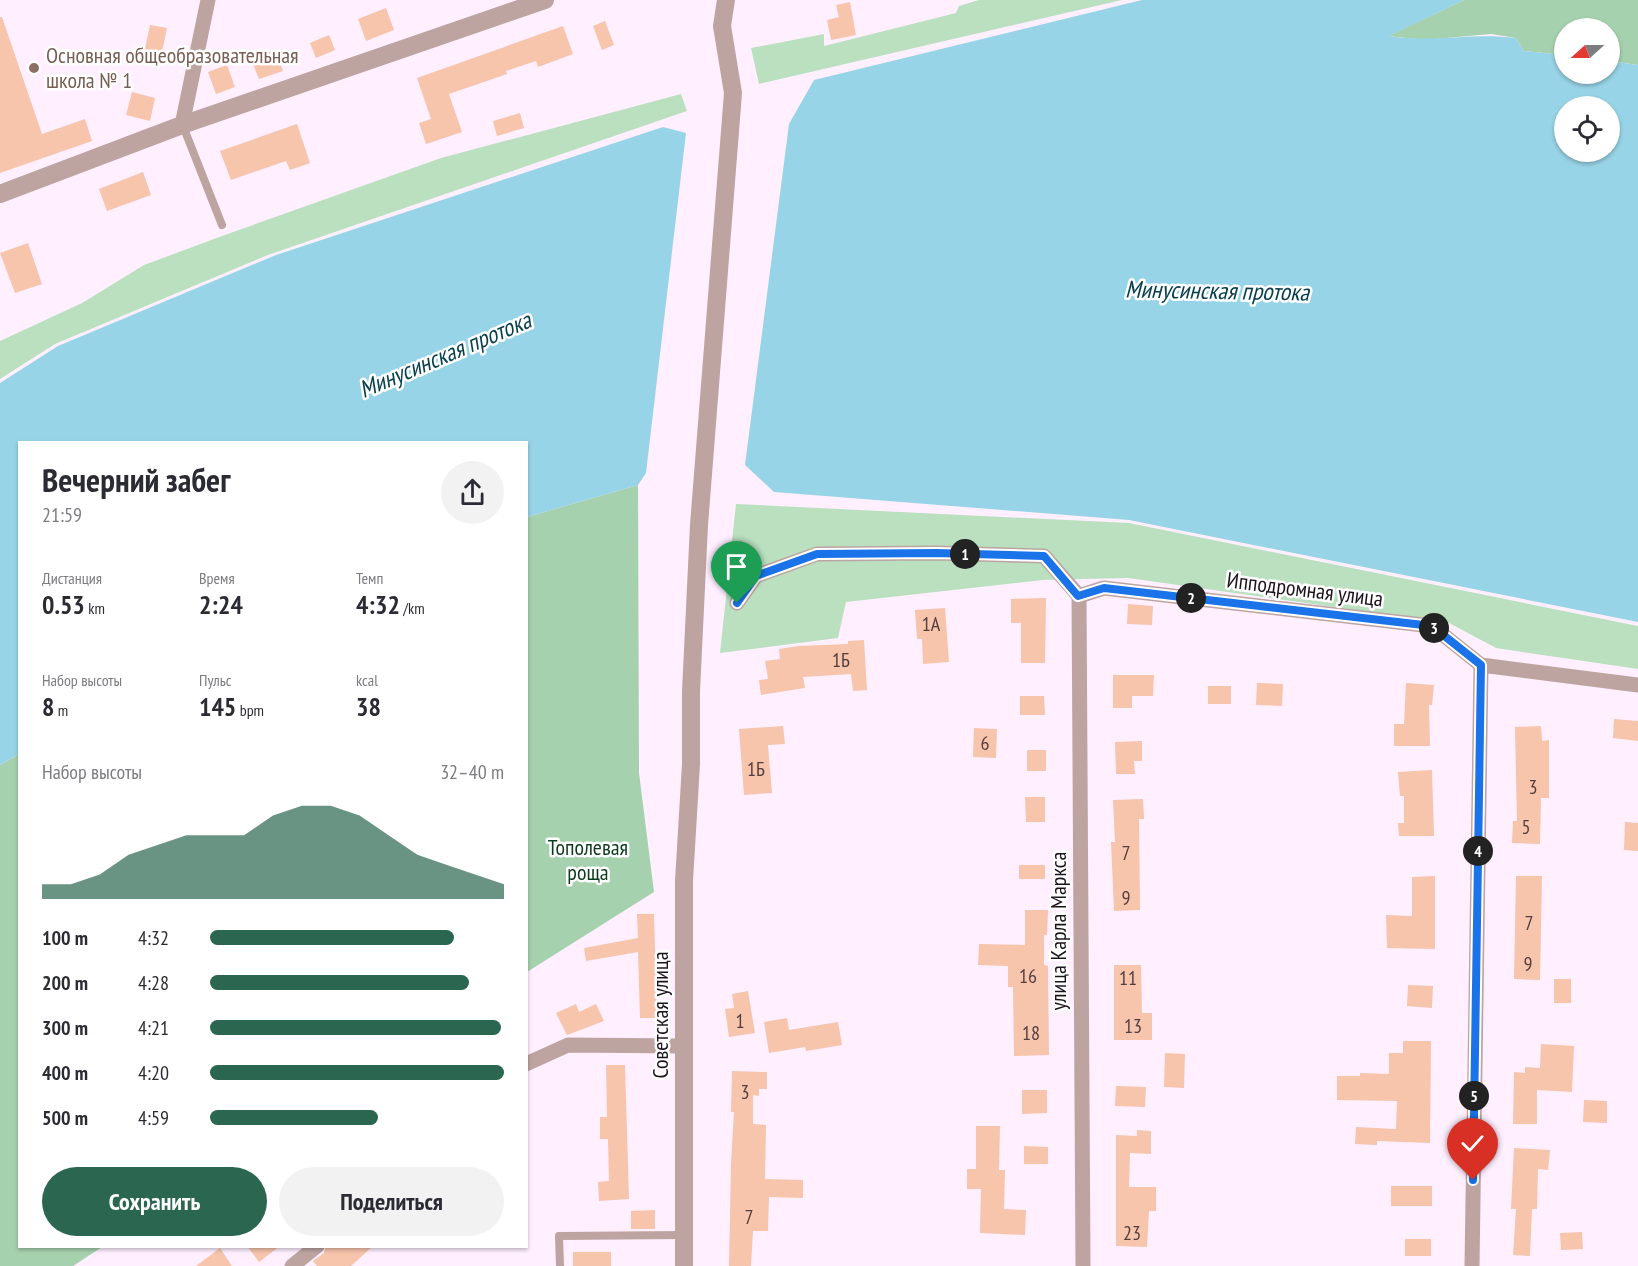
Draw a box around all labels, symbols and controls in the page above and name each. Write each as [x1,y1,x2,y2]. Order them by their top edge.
north arrow [1554,18,1620,84]
map controls [1554,18,1620,162]
place label: Основная общеобразовательная школа № 1 [46,41,299,94]
marker: Основная общеобразовательная школа № 1 [27,61,41,75]
button: locate [1554,96,1620,162]
water label: Минусинская протока [1125,273,1311,308]
water label: Минусинская протока [354,304,537,405]
text: Вечерний забег [42,458,230,501]
button: share [441,461,504,524]
text: 21:59 [42,502,82,528]
pin: 1 [950,539,980,569]
pin [711,541,762,603]
text: 1 [961,544,969,564]
icon: arrive [720,550,753,583]
street label: Ипподромная улица [1225,566,1385,612]
text: Дистанция [42,568,102,588]
text: Время [199,568,235,588]
text: Темп [356,568,383,588]
pin: 2 [1176,583,1206,613]
text: 0.53 [42,588,85,621]
text: 2:24 [199,588,243,621]
text: 4:32 [356,588,400,621]
text: 2 [1187,588,1195,608]
text: km [85,598,105,618]
text: /km [400,598,425,618]
house number: 1А [922,611,941,637]
pin: 3 [1419,613,1449,643]
text: 3 [1430,618,1438,638]
house number: 1Б [832,647,850,673]
text: Набор высоты [42,670,122,690]
text: Пульс [199,670,231,690]
text: kcal [356,670,378,690]
text: 8 [42,690,54,723]
text: 145 [199,690,236,723]
text: 38 [356,690,381,723]
text: m [54,700,68,720]
text: bpm [236,700,264,720]
house number: 6 [981,730,990,756]
house number: 1Б [747,756,765,782]
text: Набор высоты [42,759,142,785]
text: 32–40 m [440,759,504,785]
house number: 3 [1529,774,1538,800]
house number: 5 [1522,814,1531,840]
park label: Тополевая роща [548,833,628,886]
pin: 4 [1463,836,1493,866]
house number: 7 [1122,840,1131,866]
text: 4 [1474,841,1482,861]
street label: улица Карла Маркса [1044,852,1072,1010]
house number: 9 [1122,885,1131,911]
house number: 7 [1525,910,1534,936]
text: 100 m [42,925,88,951]
text: 4:32 [138,925,169,951]
street label: Советская улица [646,951,674,1079]
house number: 9 [1524,951,1533,977]
house number: 16 [1019,963,1037,989]
house number: 11 [1119,965,1137,991]
text: 200 m [42,970,88,996]
text: 4:28 [138,970,169,996]
house number: 1 [736,1008,745,1034]
house number: 13 [1124,1013,1142,1039]
text: 300 m [42,1015,88,1041]
text: 4:21 [138,1015,169,1041]
house number: 18 [1022,1020,1040,1046]
text: 400 m [42,1060,88,1086]
text: 4:20 [138,1060,169,1086]
house number: 3 [741,1079,750,1105]
pin: 5 [1459,1081,1489,1111]
text: 5 [1470,1086,1478,1106]
text: 500 m [42,1105,88,1131]
text: 4:59 [138,1105,169,1131]
pin [1447,1118,1498,1180]
icon: check [1456,1127,1489,1160]
button: Сохранить [42,1167,267,1236]
button: Поделиться [279,1167,504,1236]
house number: 7 [745,1204,754,1230]
house number: 23 [1123,1220,1141,1246]

